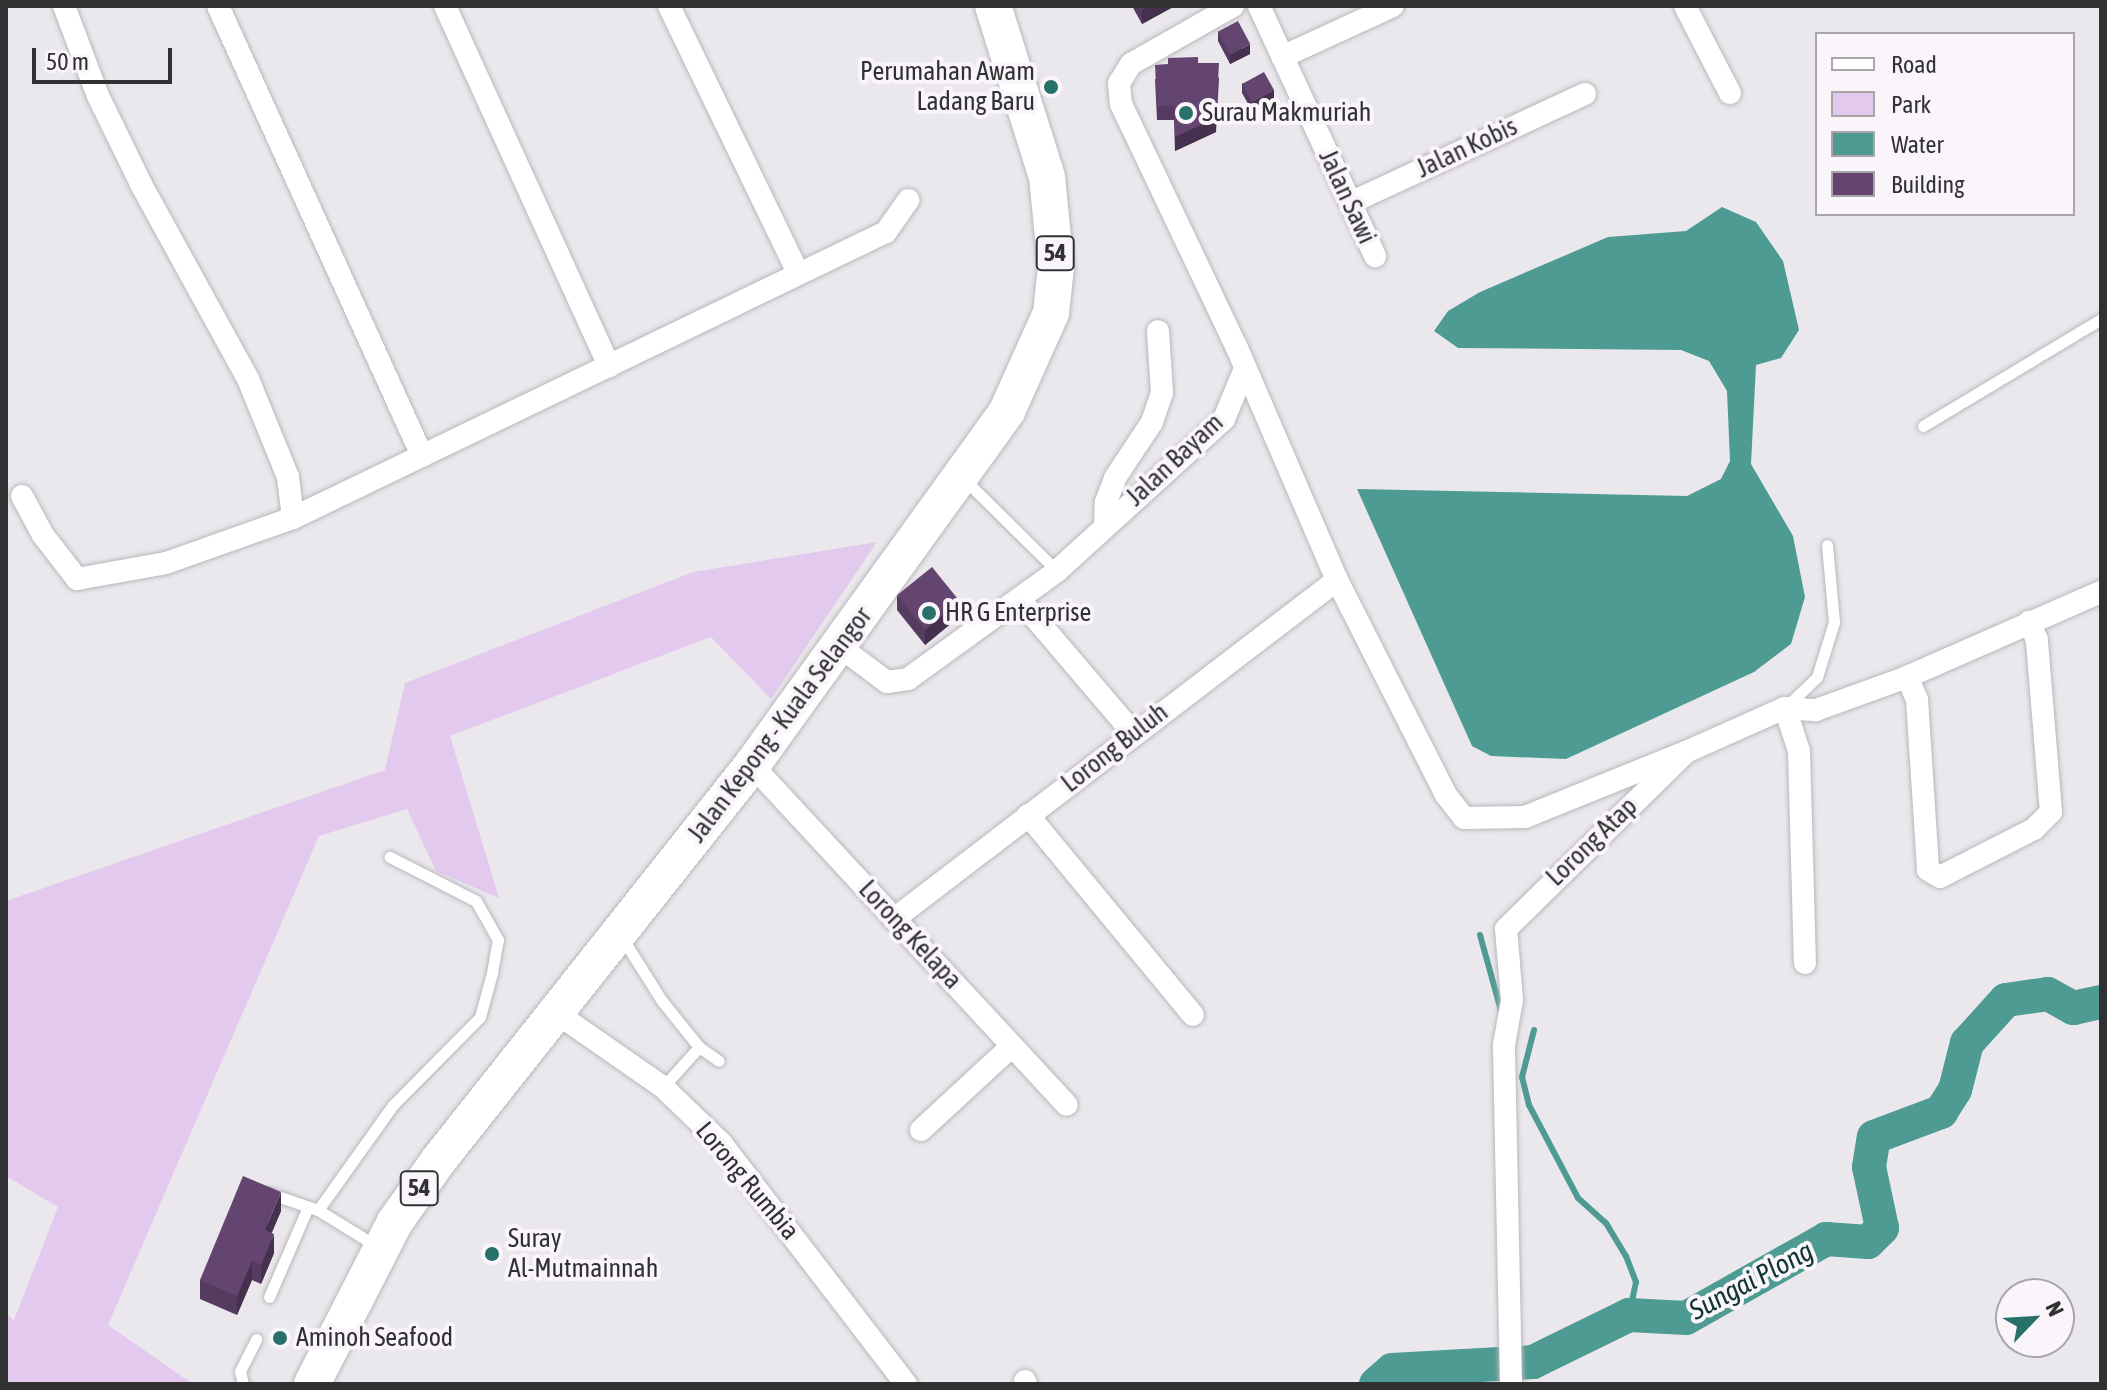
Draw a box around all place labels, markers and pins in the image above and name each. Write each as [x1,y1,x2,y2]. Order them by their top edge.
place label: Perumahan Awam Ladang Baru [860,56,1035,118]
marker: Perumahan Awam Ladang Baru [1042,78,1060,96]
place label: Surau Makmuriah [1202,97,1371,129]
marker: Surau Makmuriah [1177,104,1195,122]
place label: HR G Enterprise [945,597,1091,629]
marker: HR G Enterprise [920,604,938,622]
place label: Suray Al-Mutmainnah [508,1223,658,1284]
marker: Suray Al-Mutmainnah [483,1245,501,1263]
place label: Aminoh Seafood [296,1322,453,1354]
marker: Aminoh Seafood [271,1329,289,1347]

